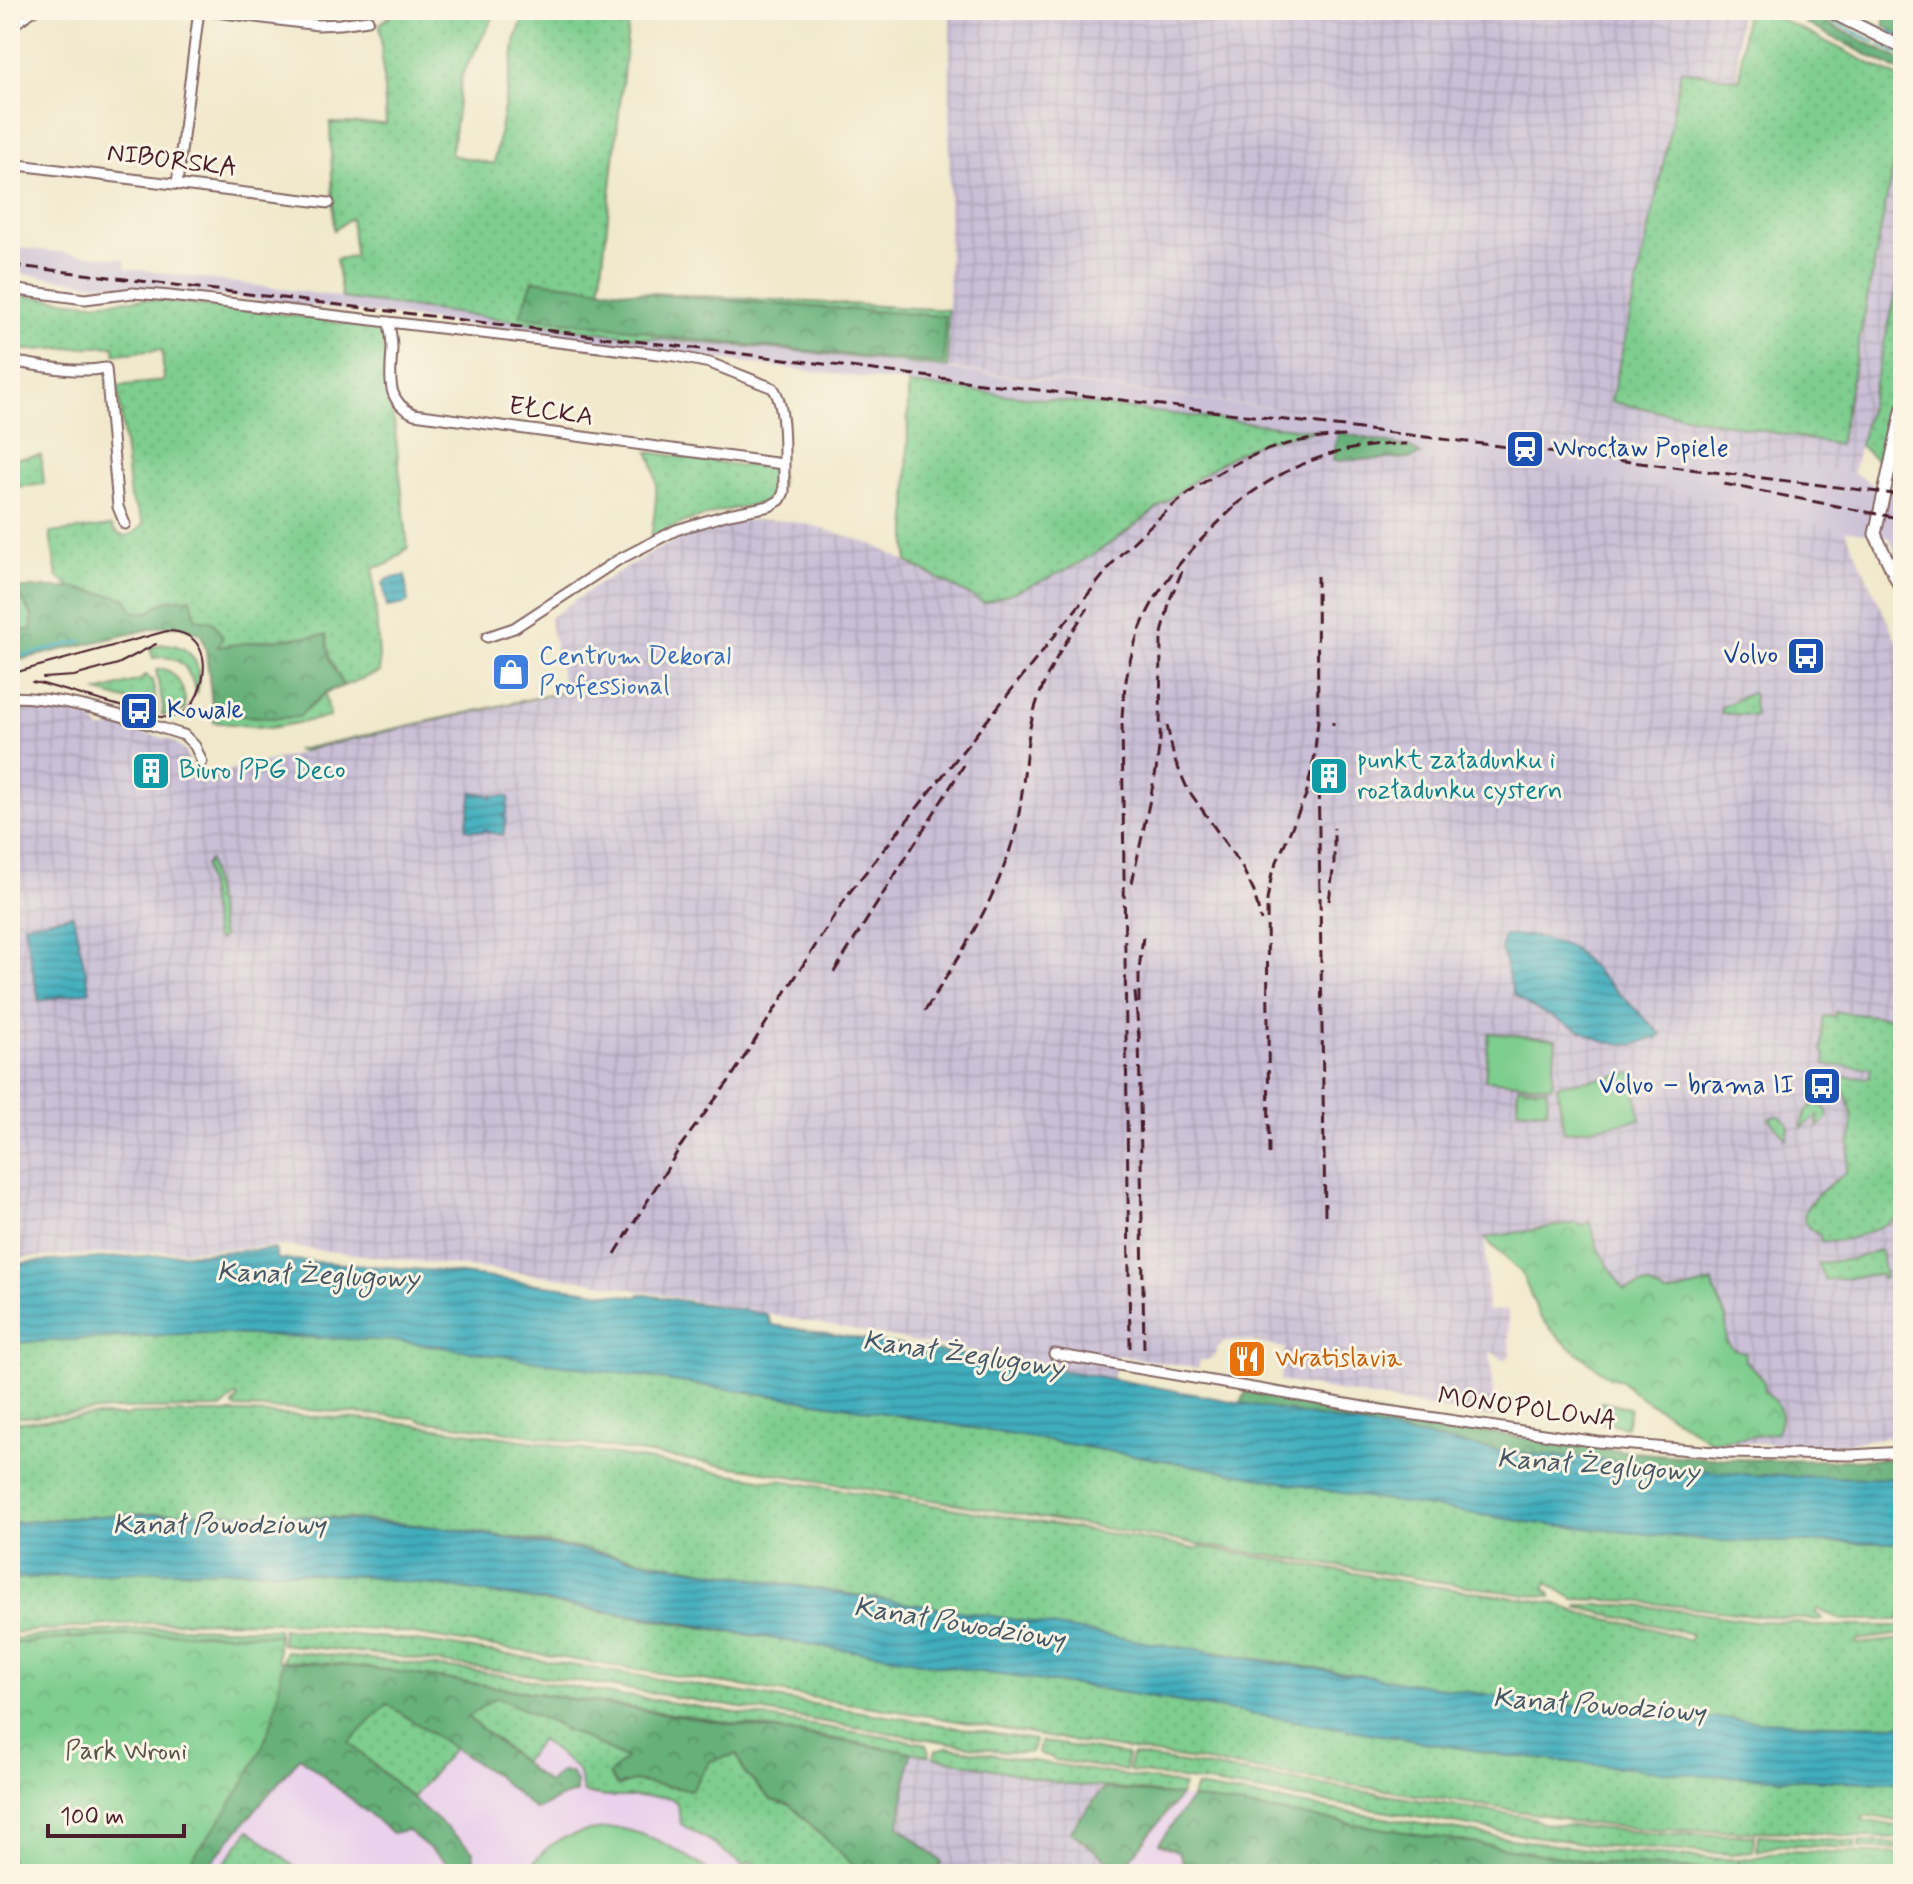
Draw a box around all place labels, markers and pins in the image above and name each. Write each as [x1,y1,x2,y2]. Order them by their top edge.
station icon: Wrocław Popiele [1504,428,1546,470]
place label: Wrocław Popiele [1553,432,1729,466]
bus stop icon: Volvo [1785,635,1827,677]
place label: Volvo [1723,639,1778,673]
place label: Centrum Dekoral Professional [539,640,731,704]
shop icon: Centrum Dekoral Professional [490,651,532,693]
bus stop icon: Kowale [118,690,160,732]
place label: Kowale [167,694,244,728]
place label: punkt załadunku i rozładunku cystern [1357,744,1563,808]
building icon: Biuro PPG Deco [130,750,172,792]
place label: Biuro PPG Deco [179,754,345,788]
building icon: punkt załadunku i rozładunku cystern [1308,755,1350,797]
bus stop icon: Volvo – brama II [1801,1065,1843,1107]
place label: Volvo – brama II [1599,1069,1794,1103]
restaurant icon: Wratislavia [1226,1338,1268,1380]
place label: Wratislavia [1275,1342,1403,1376]

